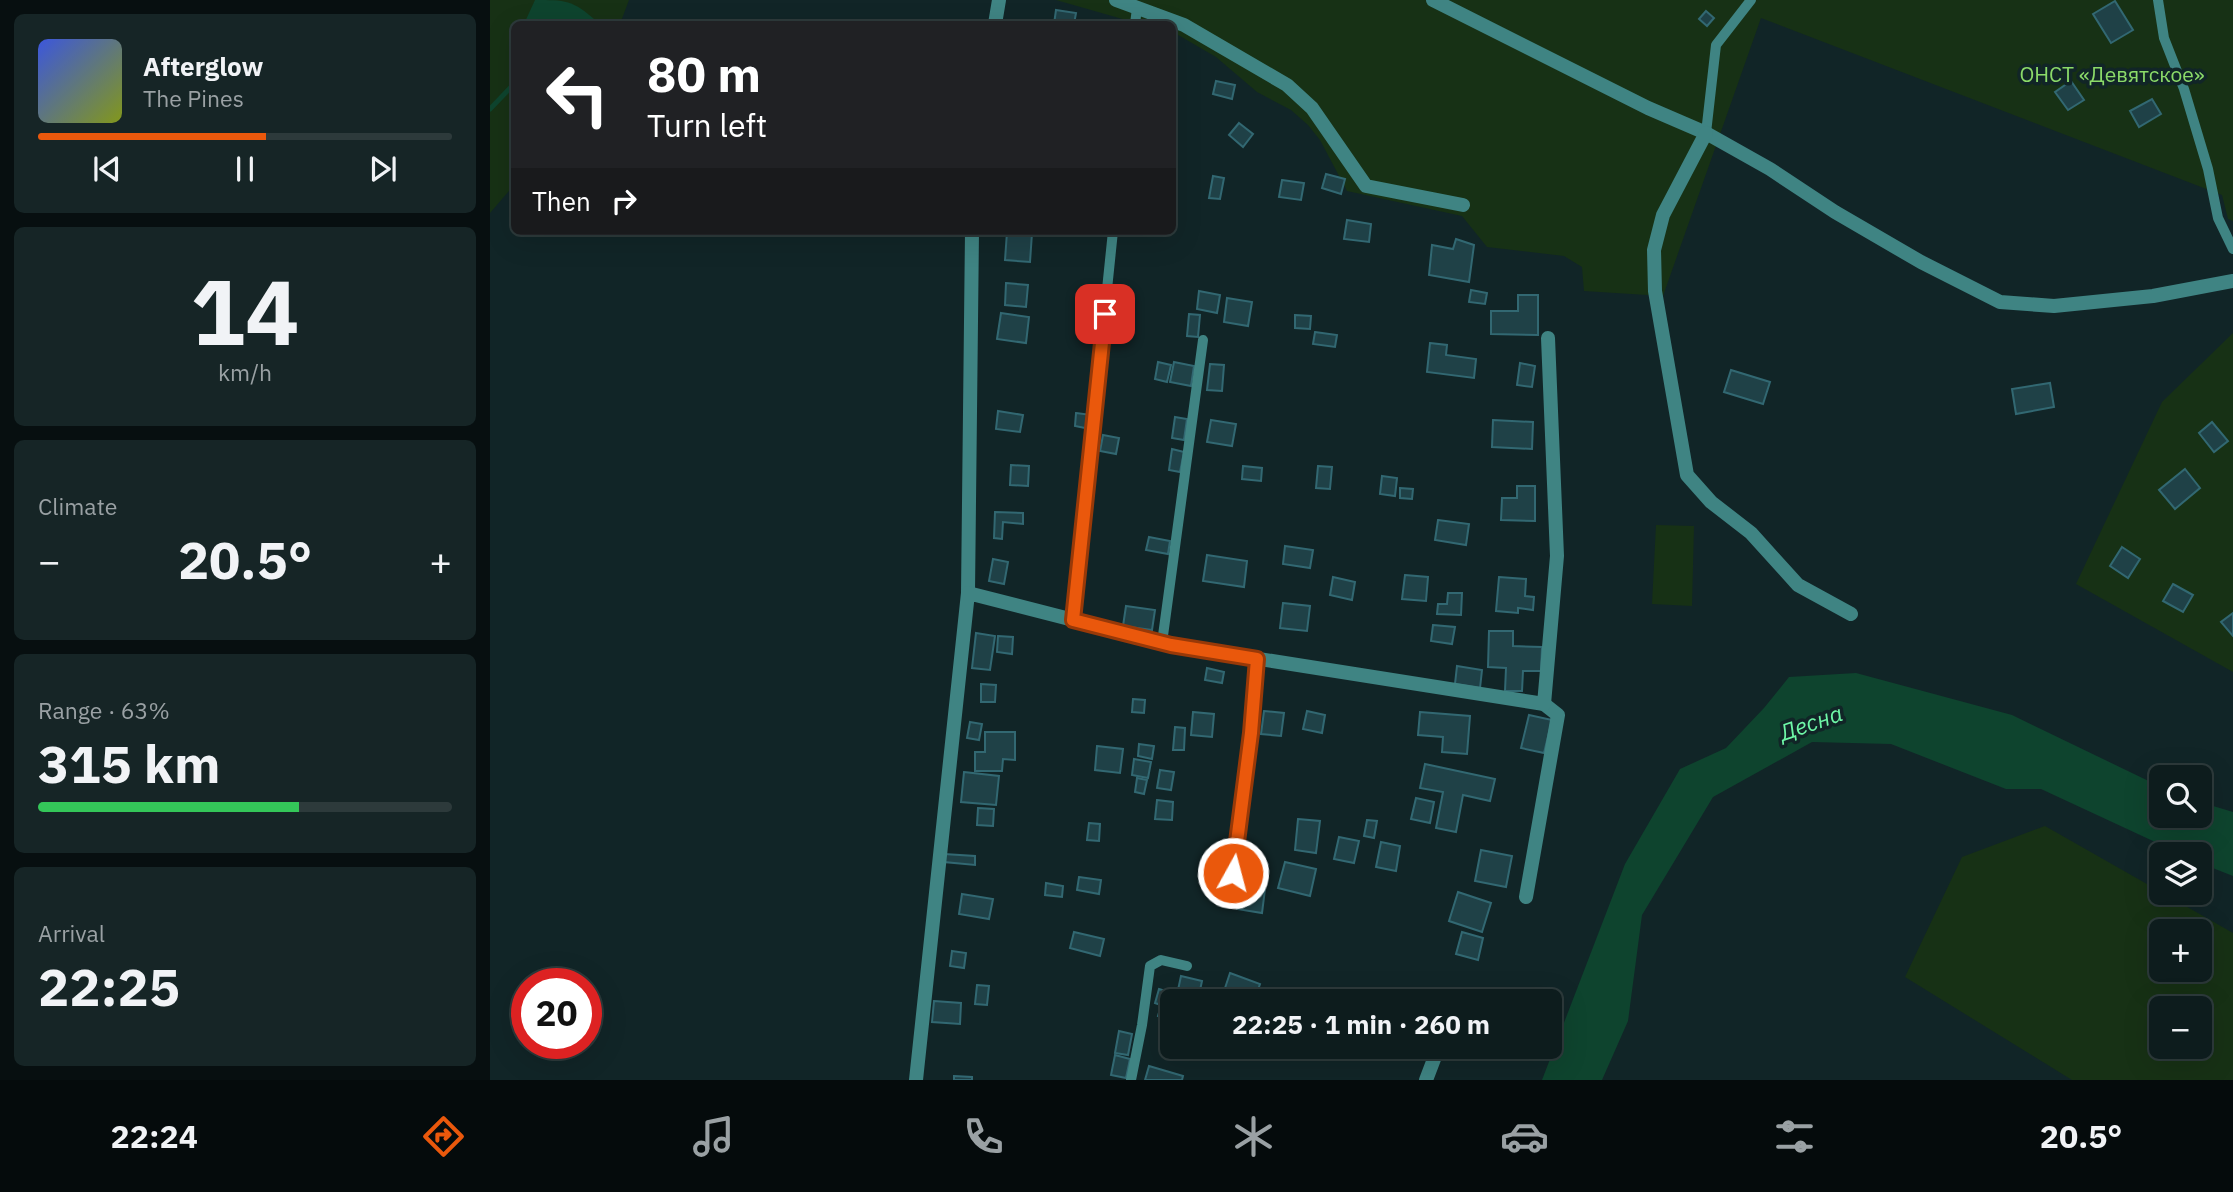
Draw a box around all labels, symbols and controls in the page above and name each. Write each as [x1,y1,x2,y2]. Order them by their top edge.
text: 80 m [647,42,761,105]
text: Afterglow [143,49,263,83]
icon: left [532,49,623,140]
park label: ОНСТ «Девятское» [2019,60,2205,88]
text: The Pines [143,83,244,113]
text: Turn left [647,104,767,146]
icon: previous [88,150,126,188]
icon: pause [226,150,264,188]
icon: next [364,150,402,188]
icon: right [605,182,643,220]
text: Then [532,184,591,218]
text: 14 [190,252,300,370]
pin [1075,284,1135,344]
icon: arrive [1086,295,1124,333]
text: km/h [218,357,272,387]
text: Climate [38,491,117,521]
text: 20.5° [178,526,312,593]
text: − [38,536,61,585]
text: + [429,536,452,585]
text: Range · 63% [38,695,170,725]
water label: Десна [1773,697,1846,747]
text: 315 km [38,730,220,797]
map controls [2149,765,2212,1059]
button: search [2149,765,2212,828]
position arrow [1196,836,1270,910]
button: layers [2149,842,2212,905]
text: Arrival [38,918,105,948]
button: + [2149,919,2212,982]
text: 22:25 [38,953,180,1020]
speed limit sign: 20 [511,968,602,1059]
button: − [2149,996,2212,1059]
text: 22:25 · 1 min · 260 m [1232,1007,1490,1041]
icon: directions [419,1112,468,1161]
icon: music [689,1112,738,1161]
icon: phone [959,1112,1008,1161]
icon: climate [1229,1112,1278,1161]
icon: car [1500,1112,1549,1161]
icon: filters [1770,1112,1819,1161]
text: 22:24 [111,1115,198,1157]
text: 20.5° [2040,1115,2122,1157]

